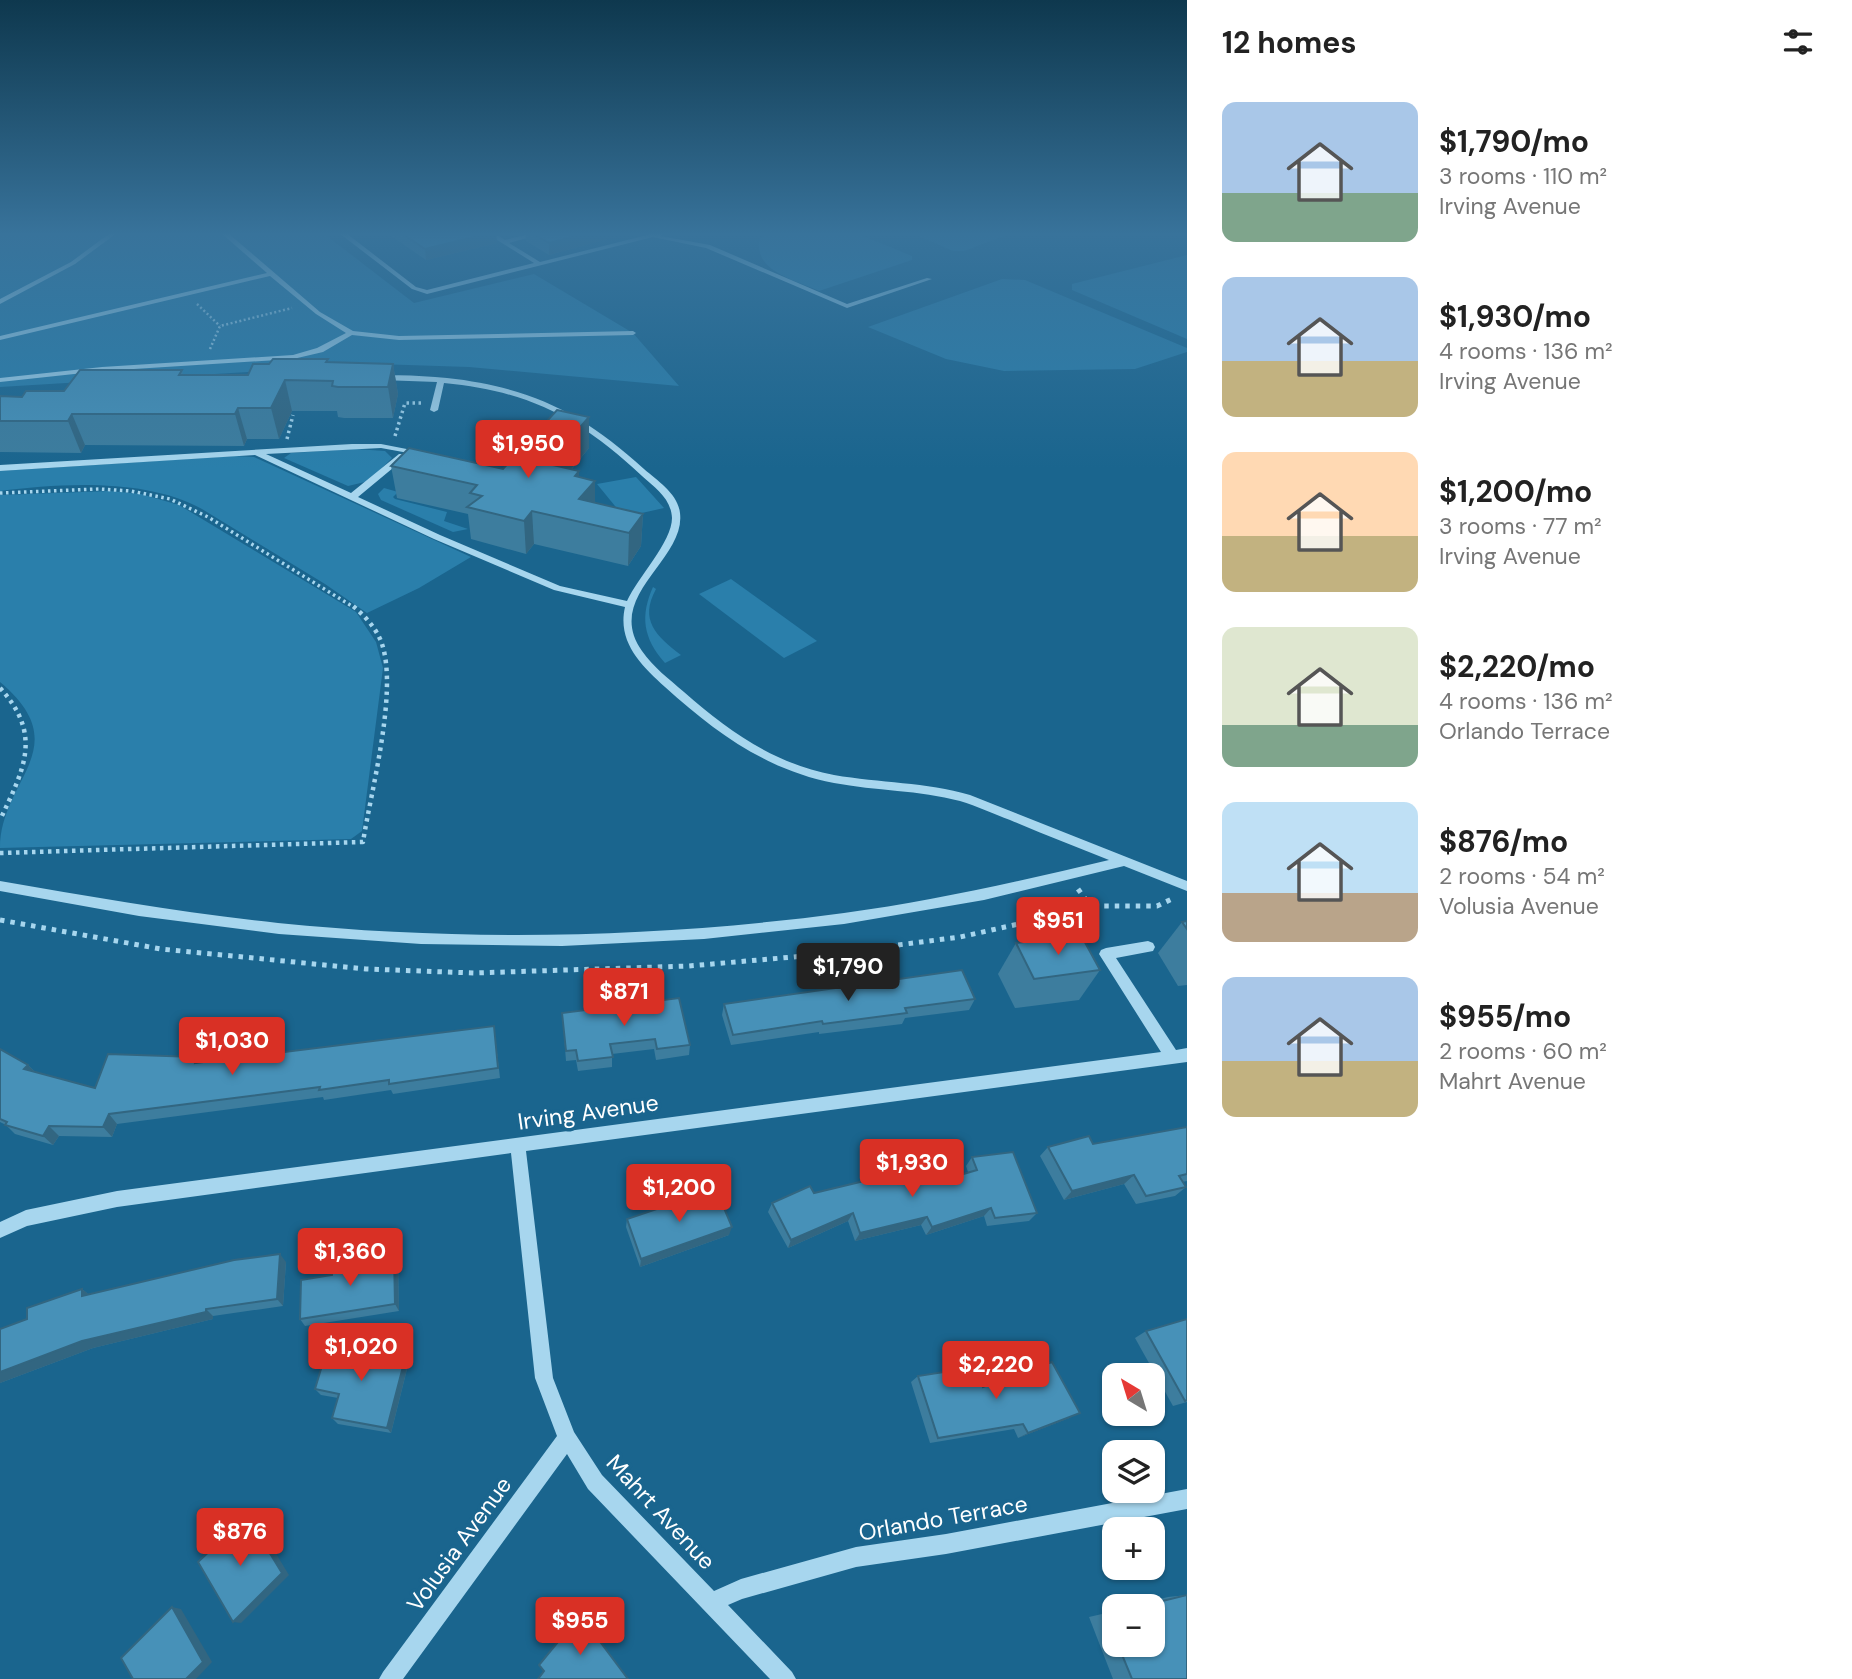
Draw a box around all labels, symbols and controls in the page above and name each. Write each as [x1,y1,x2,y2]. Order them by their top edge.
text: 12 homes [1222,23,1356,62]
icon: filters [1779,23,1817,61]
text: $1,790/mo [1439,122,1589,161]
icon: home [1278,130,1362,214]
text: 3 rooms · 110 m² [1439,161,1607,191]
text: Irving Avenue [1439,191,1581,221]
text: $1,930/mo [1439,297,1591,336]
icon: home [1278,305,1362,389]
text: 4 rooms · 136 m² [1439,336,1613,366]
text: Irving Avenue [1439,366,1581,396]
pin: $1,950 [471,420,585,480]
text: $1,950 [491,428,565,458]
text: $1,200/mo [1439,472,1592,511]
icon: home [1278,480,1362,564]
text: 3 rooms · 77 m² [1439,511,1602,541]
text: Irving Avenue [1439,541,1581,571]
text: $2,220/mo [1439,647,1595,686]
icon: home [1278,655,1362,739]
text: 4 rooms · 136 m² [1439,686,1613,716]
text: Orlando Terrace [1439,716,1610,746]
text: $876/mo [1439,822,1568,861]
icon: home [1278,830,1362,914]
text: 2 rooms · 54 m² [1439,861,1605,891]
text: Volusia Avenue [1439,891,1599,921]
pin: $951 [1017,898,1099,957]
text: $951 [1032,905,1084,935]
pin: $1,790 [791,944,905,1003]
text: $1,790 [813,951,883,981]
pin: $871 [583,968,665,1028]
text: $871 [599,976,649,1006]
text: $955/mo [1439,997,1571,1036]
icon: home [1278,1005,1362,1089]
pin: $1,030 [175,1018,289,1077]
text: $1,030 [195,1025,269,1055]
text: 2 rooms · 60 m² [1439,1036,1607,1066]
text: Mahrt Avenue [1439,1066,1586,1096]
street label: Irving Avenue [516,1087,660,1137]
pin: $1,930 [855,1140,969,1199]
text: $1,930 [876,1147,948,1177]
pin: $1,200 [622,1164,736,1224]
text: $1,200 [642,1172,716,1202]
pin: $1,360 [293,1228,407,1288]
text: $1,360 [314,1236,386,1266]
pin: $1,020 [304,1324,418,1383]
text: $1,020 [324,1331,398,1361]
pin: $2,220 [939,1342,1053,1401]
text: $2,220 [958,1349,1034,1379]
north arrow [1102,1363,1166,1426]
map controls [1102,1363,1165,1657]
button: layers [1102,1440,1165,1503]
street label: Mahrt Avenue [600,1448,722,1576]
street label: Volusia Avenue [400,1471,518,1617]
street label: Orlando Terrace [856,1488,1030,1548]
pin: $876 [199,1508,281,1568]
text: $876 [213,1516,267,1546]
button: + [1102,1517,1165,1580]
button: − [1102,1594,1165,1657]
pin: $955 [539,1598,621,1657]
text: $955 [551,1605,609,1635]

